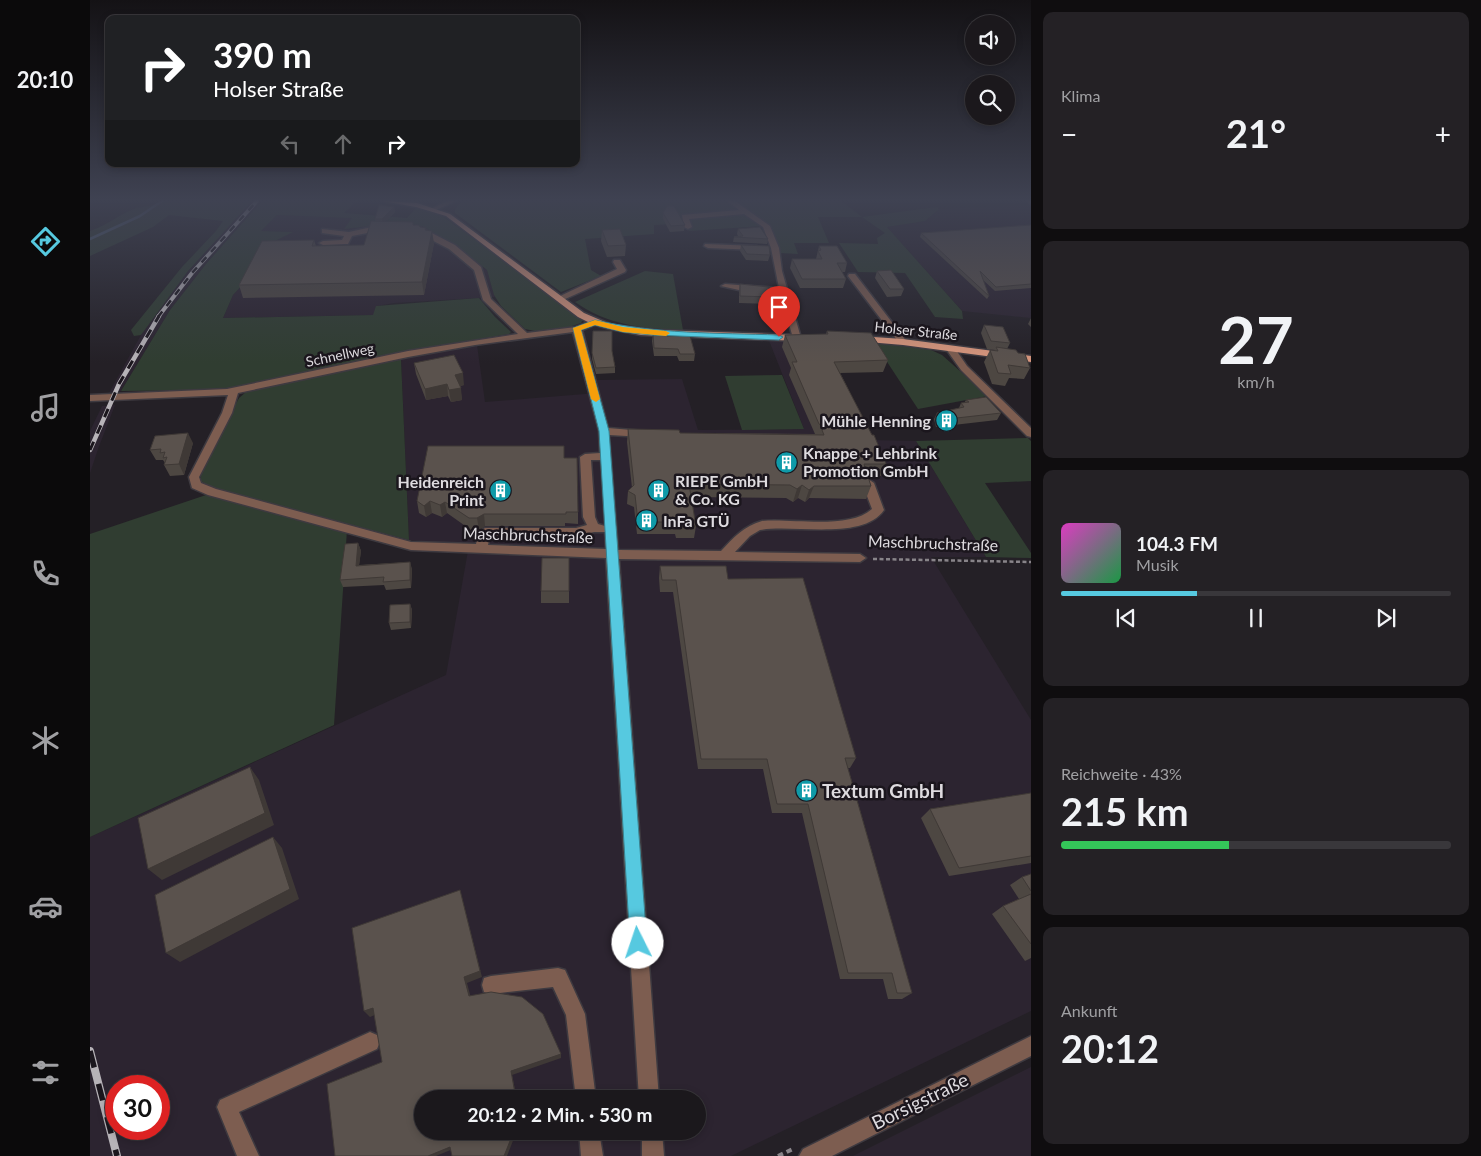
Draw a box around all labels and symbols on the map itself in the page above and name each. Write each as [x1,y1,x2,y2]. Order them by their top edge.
pin [758,286,800,337]
street label: Holser Straße [874,318,958,343]
street label: Schnellweg [304,339,376,370]
building icon: Mühle Henning [935,409,959,433]
place label: Mühle Henning [821,411,932,430]
place label: Knappe + Lehbrink Promotion GmbH [803,443,937,480]
building icon: Knappe + Lehbrink Promotion GmbH [775,450,799,474]
place label: RIEPE GmbH & Co. KG [675,471,768,508]
place label: Heidenreich Print [398,472,484,509]
building icon: RIEPE GmbH & Co. KG [647,478,671,502]
building icon: Heidenreich Print [488,479,512,503]
building icon: InFa GTÜ [635,509,659,533]
place label: InFa GTÜ [663,511,730,530]
street label: Maschbruchstraße [463,523,593,546]
street label: Maschbruchstraße [868,531,998,554]
building icon: Textum GmbH [794,779,818,803]
place label: Textum GmbH [822,779,944,802]
position arrow [611,916,663,968]
street label: Borsigstraße [868,1067,972,1134]
speed limit sign: 30 [105,1075,170,1140]

